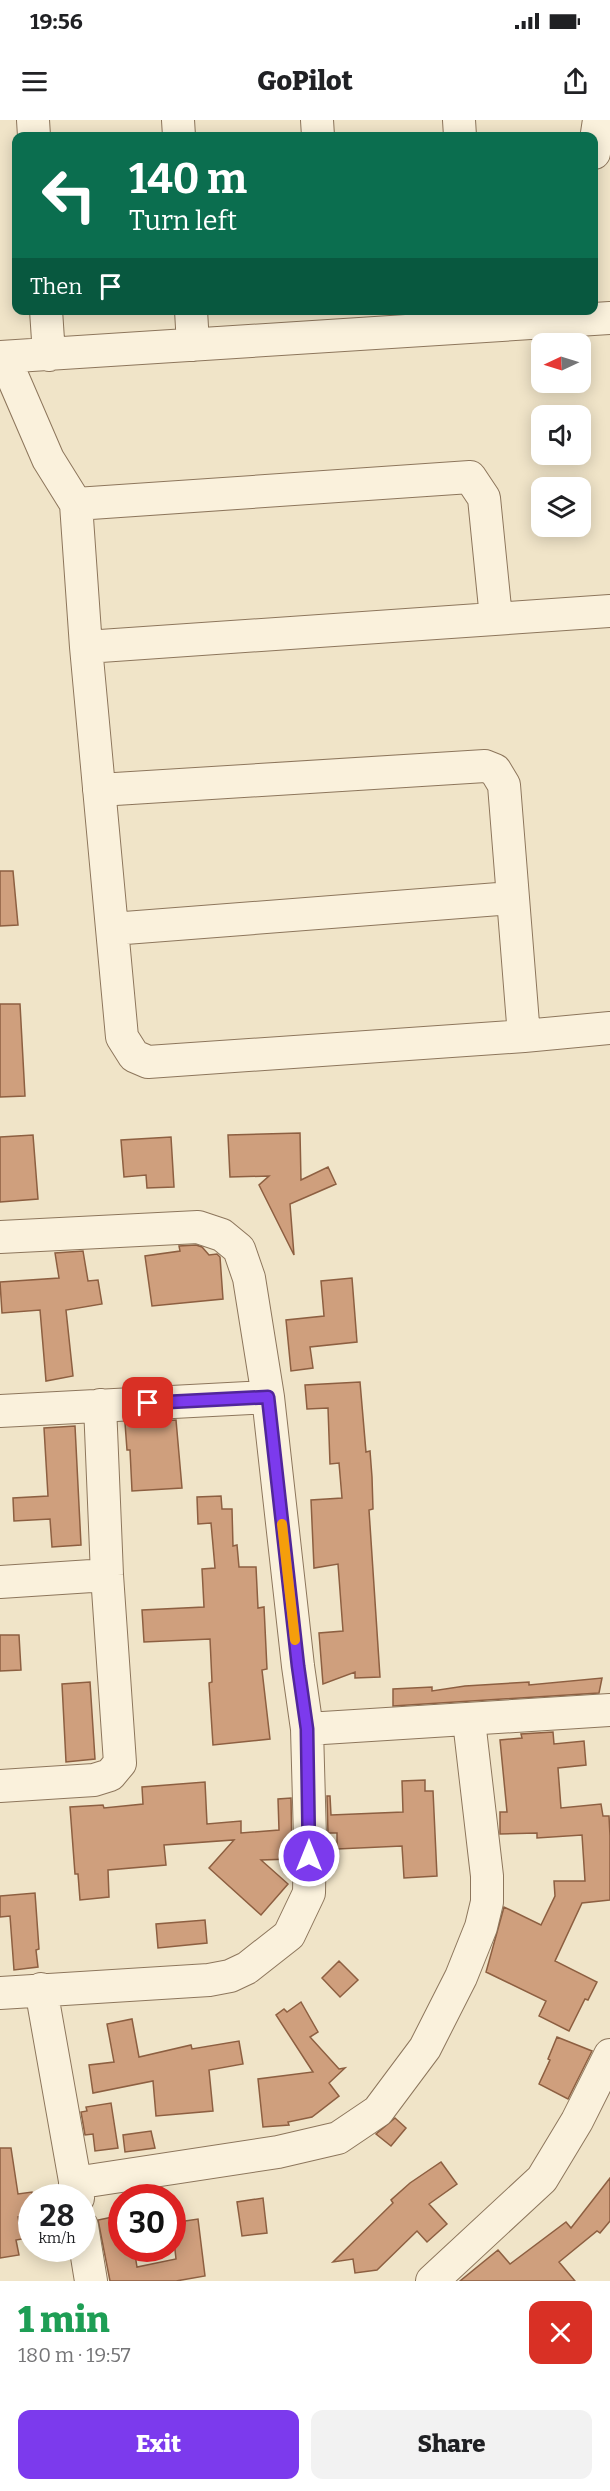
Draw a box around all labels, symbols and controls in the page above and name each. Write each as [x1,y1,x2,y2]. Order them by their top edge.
text: 19:56 [30,8,83,35]
icon: menu [18,65,51,98]
text: GoPilot [257,65,353,97]
icon: share [559,65,592,98]
text: 140 m [129,154,247,204]
icon: left [30,156,108,234]
text: Turn left [129,205,237,237]
icon: arrive [94,270,127,303]
text: Then [30,273,82,300]
north arrow [531,333,591,393]
map controls [531,333,591,537]
button: sound [531,405,591,465]
button: layers [531,477,591,537]
pin [122,1377,173,1428]
icon: arrive [131,1386,164,1419]
position arrow [277,1824,341,1888]
speed limit sign: 30 [108,2184,186,2262]
text: 28 [40,2198,74,2234]
text: km/h [38,2229,76,2247]
text: 1 min [18,2298,110,2342]
button: close [529,2301,592,2364]
text: 180 m · 19:57 [18,2343,131,2367]
button: Exit [18,2410,299,2479]
button: Share [311,2410,592,2479]

